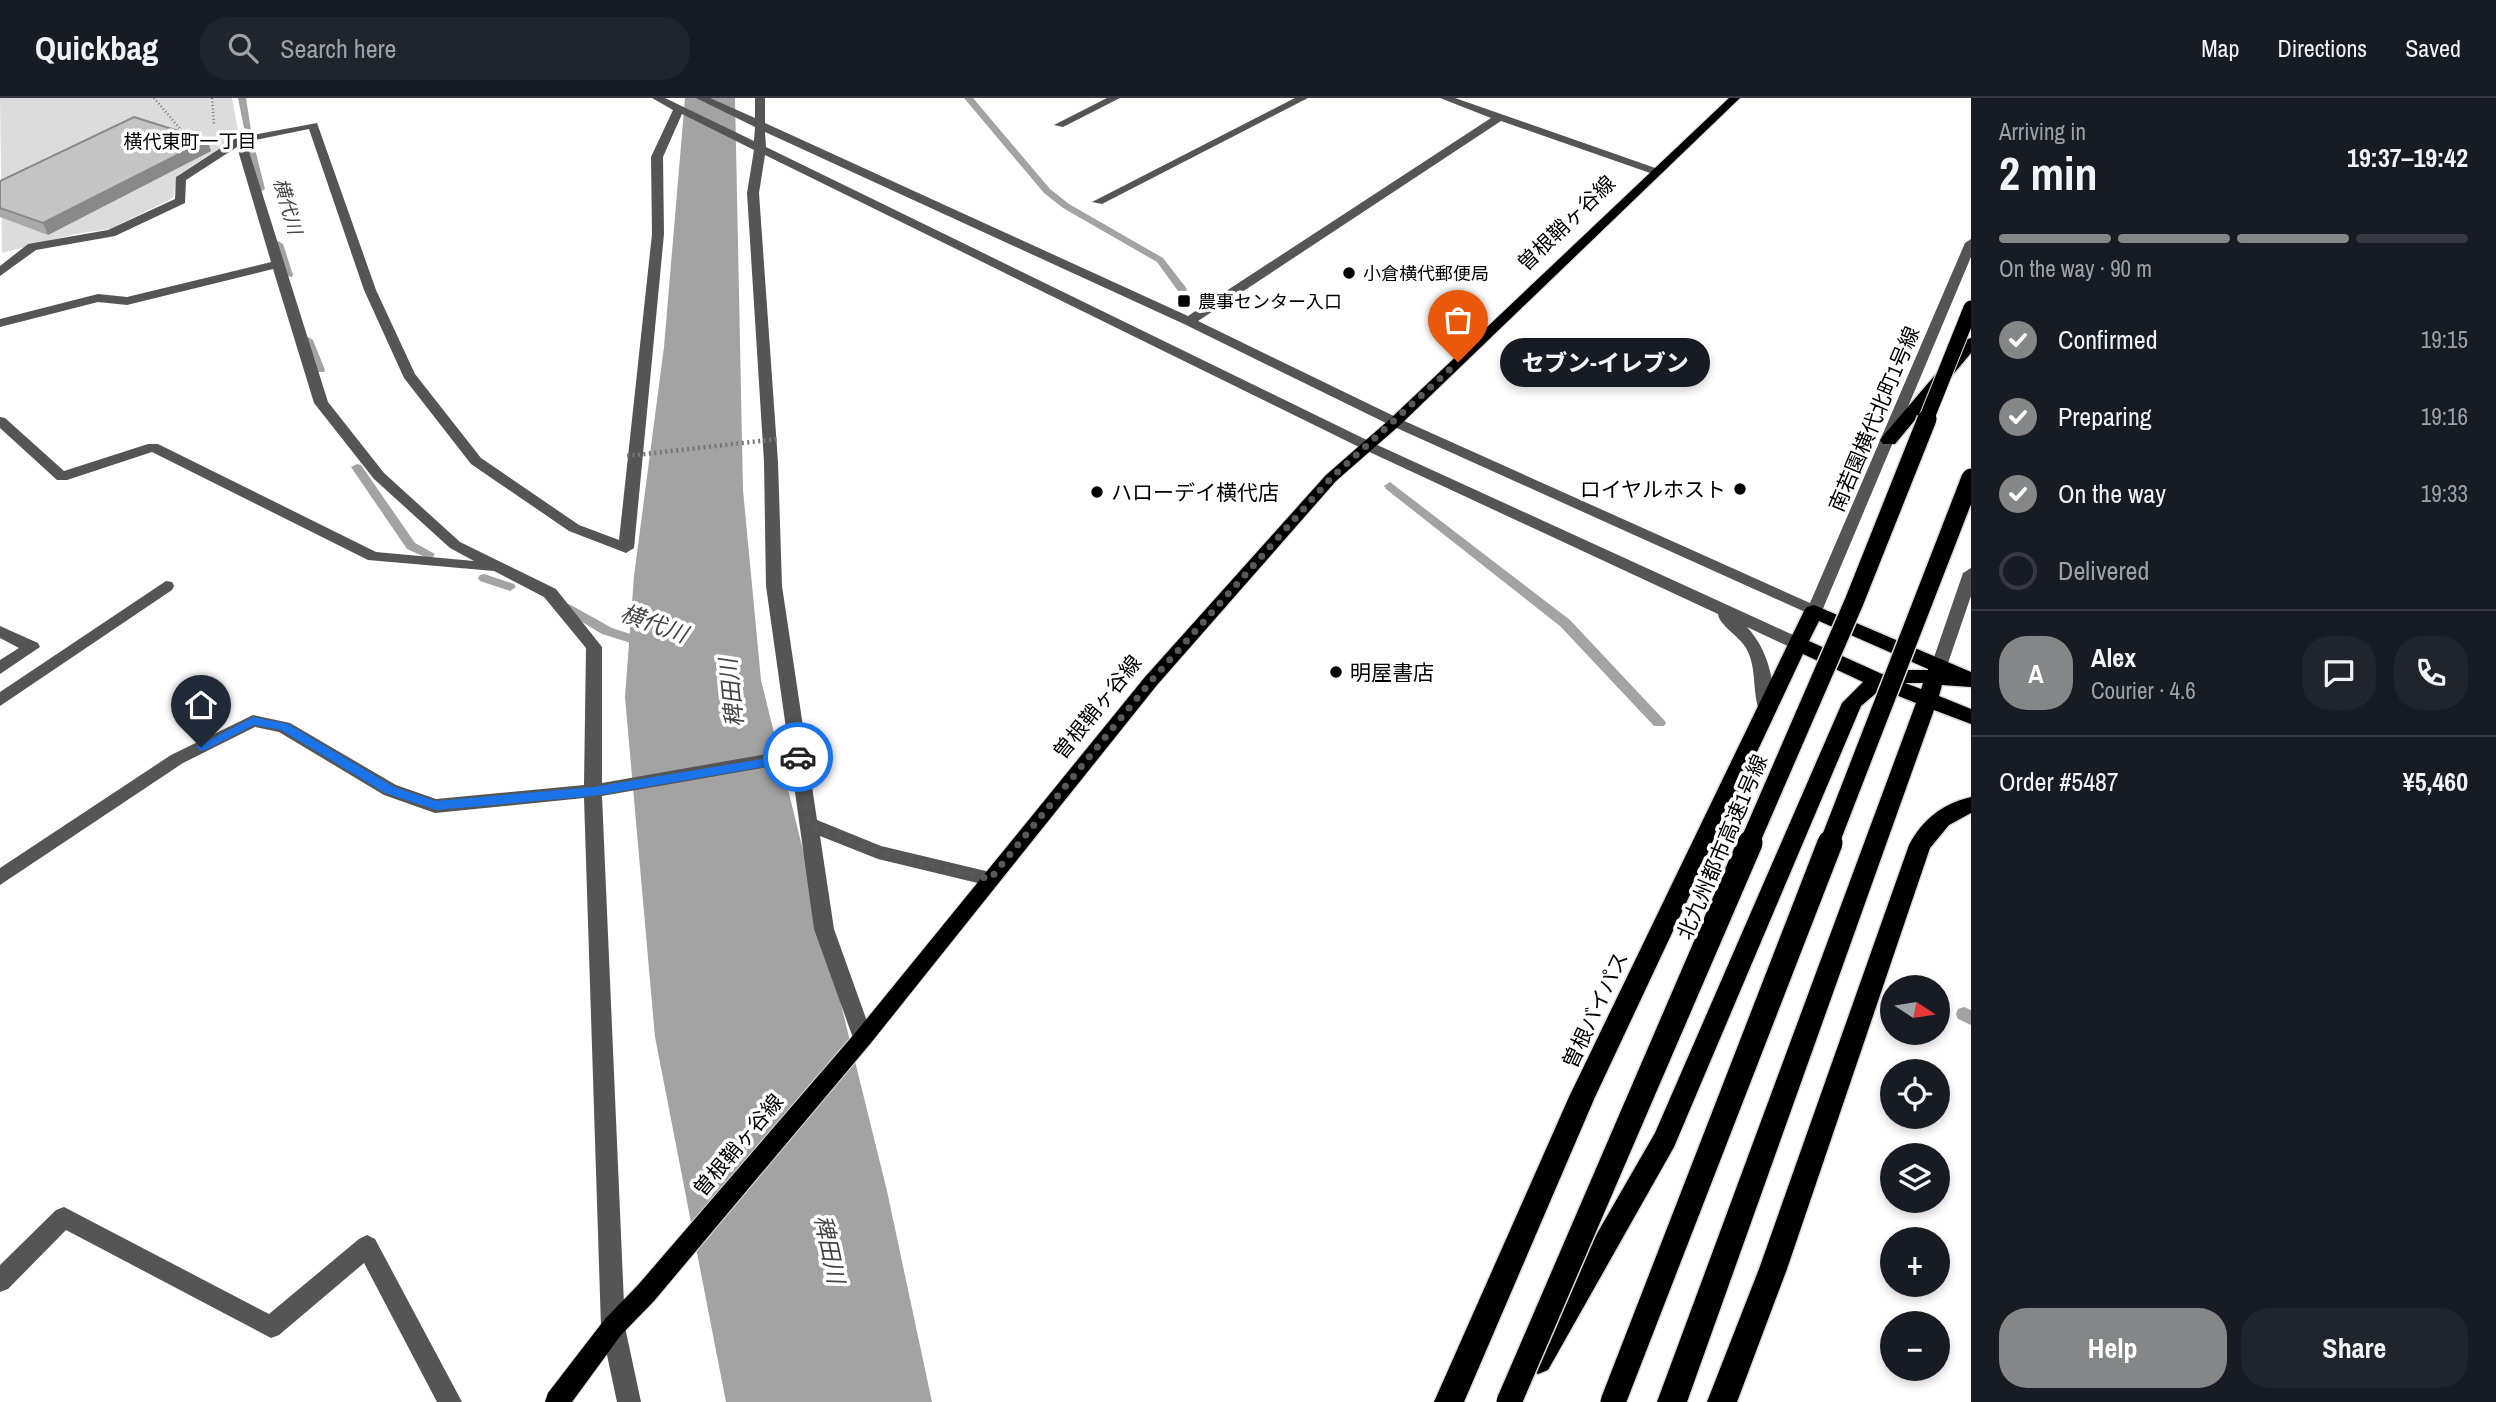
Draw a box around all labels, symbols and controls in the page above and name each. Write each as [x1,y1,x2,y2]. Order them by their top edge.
search box [200,17,690,80]
text: Quickbag [35,26,158,70]
icon: search [224,29,262,67]
text: Search here [280,31,396,66]
text: Map [2201,32,2239,64]
text: Directions [2277,32,2367,64]
text: Saved [2405,32,2461,64]
text: Arriving in [1999,116,2086,147]
district label: 横代東町一丁目 [123,128,257,154]
text: 19:37–19:42 [2347,140,2468,175]
text: 2 min [1999,142,2098,204]
street label: 曽根鞘ヶ谷線 [1511,169,1621,277]
water label: 横代川 [268,175,309,239]
text: On the way · 90 m [1999,253,2152,284]
place label: 小倉横代郵便局 [1363,261,1489,286]
marker: 小倉横代郵便局 [1341,265,1357,281]
place label: 農事センター入口 [1198,289,1342,314]
pin [1428,290,1488,362]
marker: 農事センター入口 [1176,293,1192,309]
icon: bag [1439,301,1477,339]
icon: check [1999,321,2037,359]
street label: 南若園横代北町1号線 [1822,322,1926,516]
text: Confirmed [2058,322,2158,357]
text: 19:15 [2421,324,2468,355]
callout: セブン-イレブン [1500,338,1710,386]
text: セブン-イレブン [1521,347,1689,378]
icon: check [1999,398,2037,436]
text: Preparing [2058,399,2152,434]
text: 19:16 [2421,401,2468,432]
place label: ロイヤルホスト [1580,475,1726,504]
icon: check [1999,475,2037,513]
text: On the way [2058,476,2166,511]
place label: ハローデイ横代店 [1111,478,1279,507]
text: 19:33 [2421,478,2468,509]
marker: ロイヤルホスト [1732,481,1748,497]
marker: ハローデイ横代店 [1089,484,1105,500]
text: Delivered [2058,553,2149,588]
water label: 横代川 [616,597,695,650]
button: chat [2302,636,2376,710]
button: phone [2394,636,2468,710]
text: Alex [2091,640,2136,675]
street label: 曽根鞘ヶ谷線 [1046,649,1148,765]
water label: 稗田川 [712,654,750,729]
text: A [2028,656,2044,691]
place label: 明屋書店 [1350,658,1434,687]
marker: 明屋書店 [1328,664,1344,680]
pin [171,675,231,747]
text: Courier · 4.6 [2091,675,2196,706]
icon: home [182,686,220,724]
courier [763,722,833,792]
icon: car [779,738,817,776]
street label: 北九州都市高速1号線 [1670,750,1774,944]
text: Order #5487 [1999,764,2119,799]
text: ¥5,460 [2403,764,2468,799]
street label: 曽根バイパス [1555,947,1635,1073]
north arrow [1880,975,1950,1045]
map controls [1880,975,1950,1381]
button: locate [1880,1059,1950,1129]
street label: 曽根鞘ヶ谷線 [686,1087,790,1203]
button: layers [1880,1143,1950,1213]
water label: 稗田川 [808,1212,853,1289]
button: + [1880,1227,1950,1297]
button: Help [1999,1308,2227,1388]
button: Share [2241,1308,2468,1388]
button: − [1880,1311,1950,1381]

